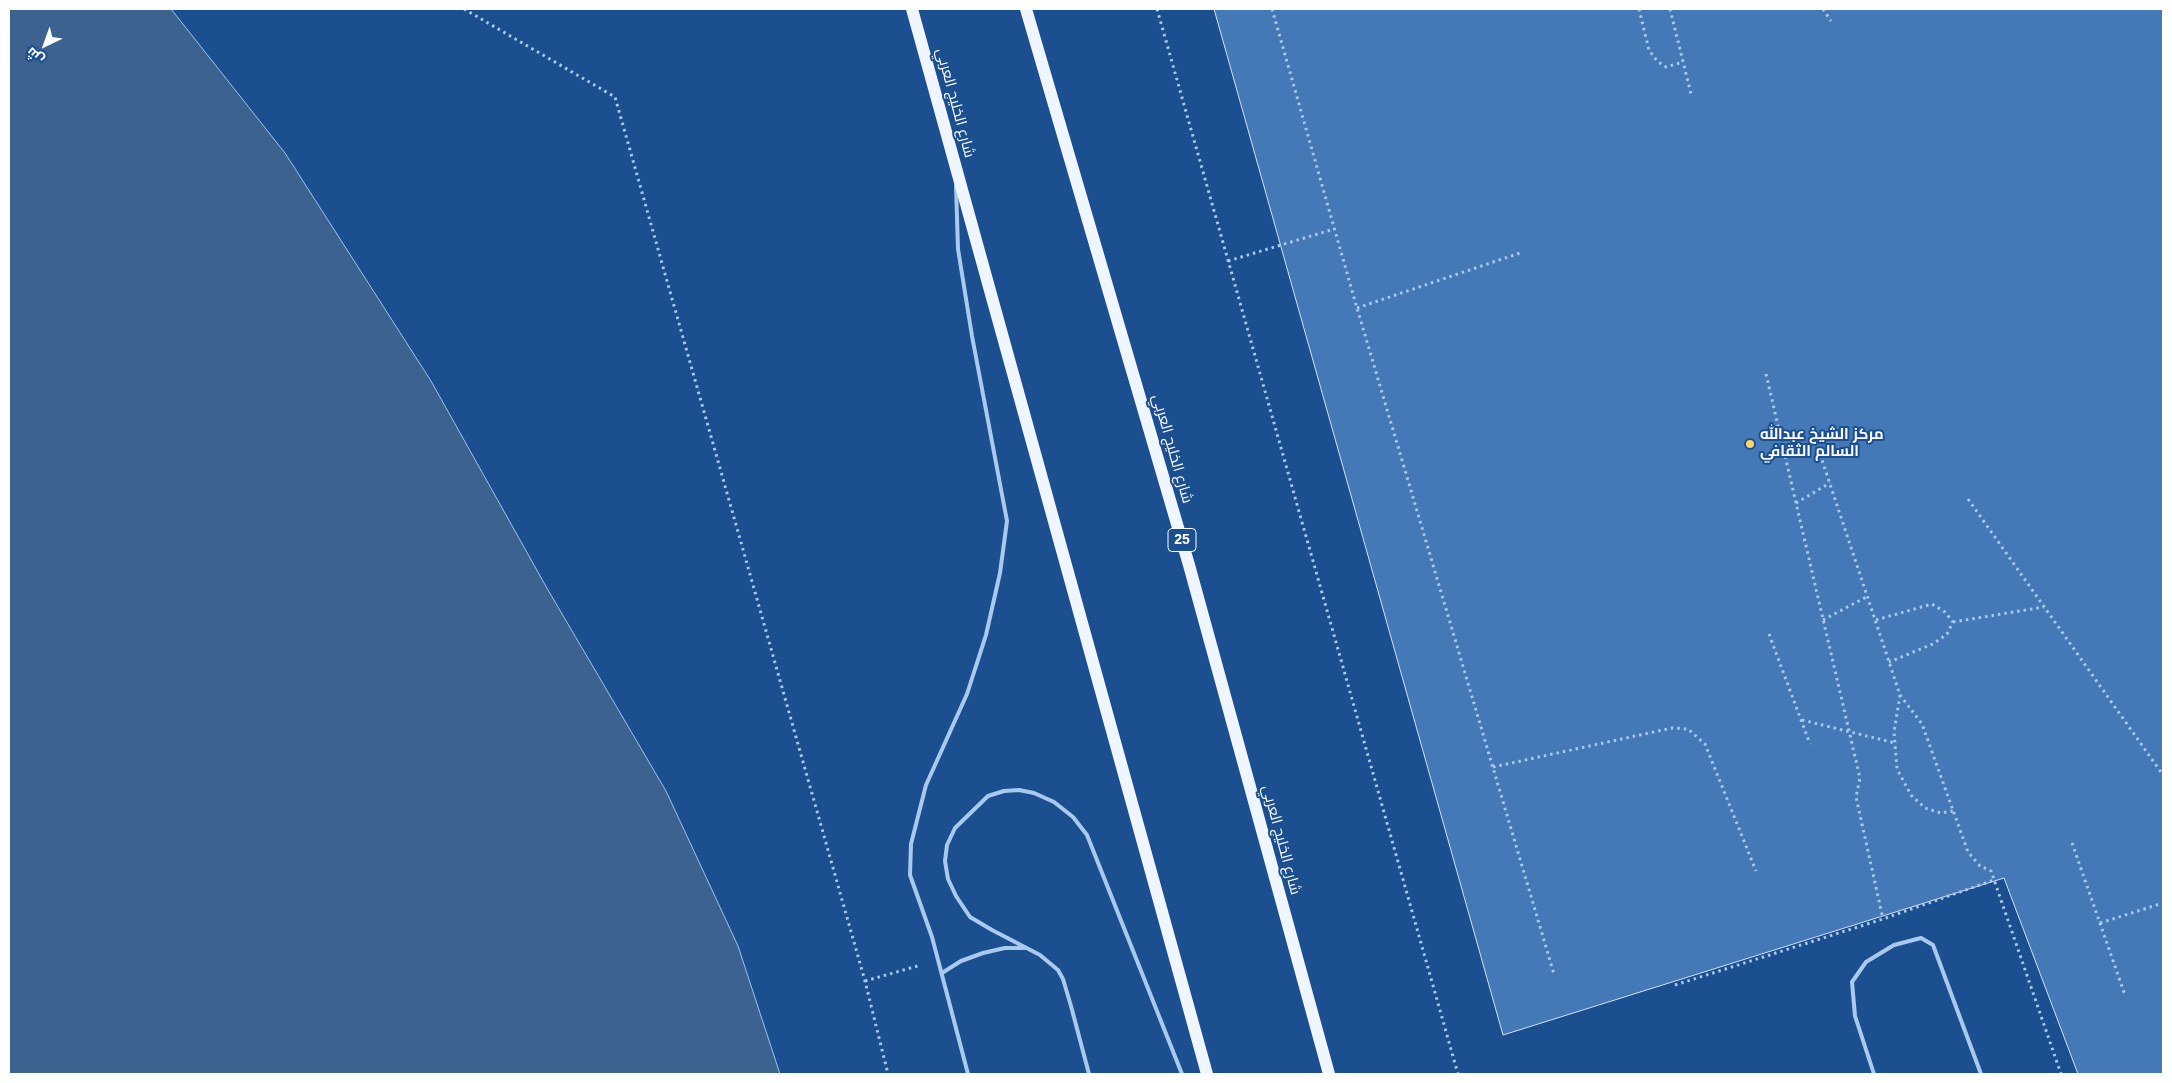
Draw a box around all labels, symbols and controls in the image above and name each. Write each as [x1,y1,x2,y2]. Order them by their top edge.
north arrow [20,20,70,70]
text: ش [23,44,47,68]
street label: شارع الخليج العربي [932,46,978,160]
street label: شارع الخليج العربي [1148,392,1196,506]
place label: مركز الشيخ عبدالله السالم الثقافي [1760,426,1884,461]
marker: مركز الشيخ عبدالله السالم الثقافي [1744,438,1756,450]
road number: 25 [1168,528,1196,552]
street label: شارع الخليج العربي [1258,783,1304,897]

